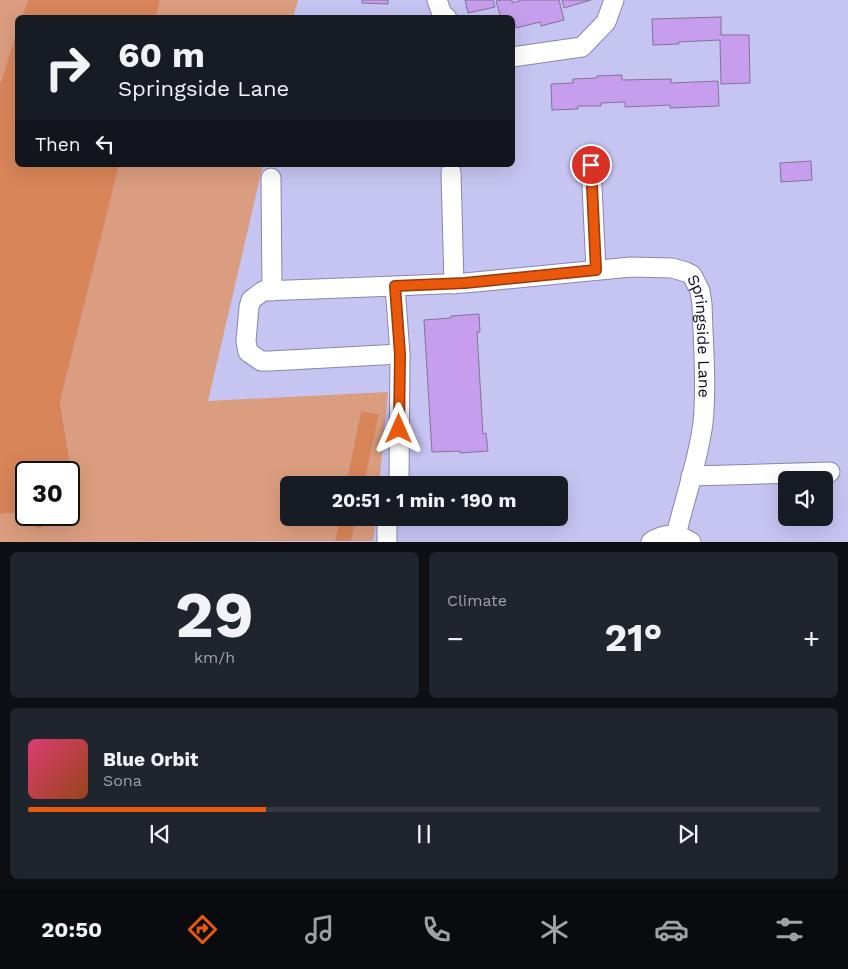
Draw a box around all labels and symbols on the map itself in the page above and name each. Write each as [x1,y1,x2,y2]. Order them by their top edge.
pin [570,144,612,186]
street label: Springside Lane [683,271,714,398]
position arrow [372,402,424,454]
speed limit sign: 30 [15,461,80,526]

